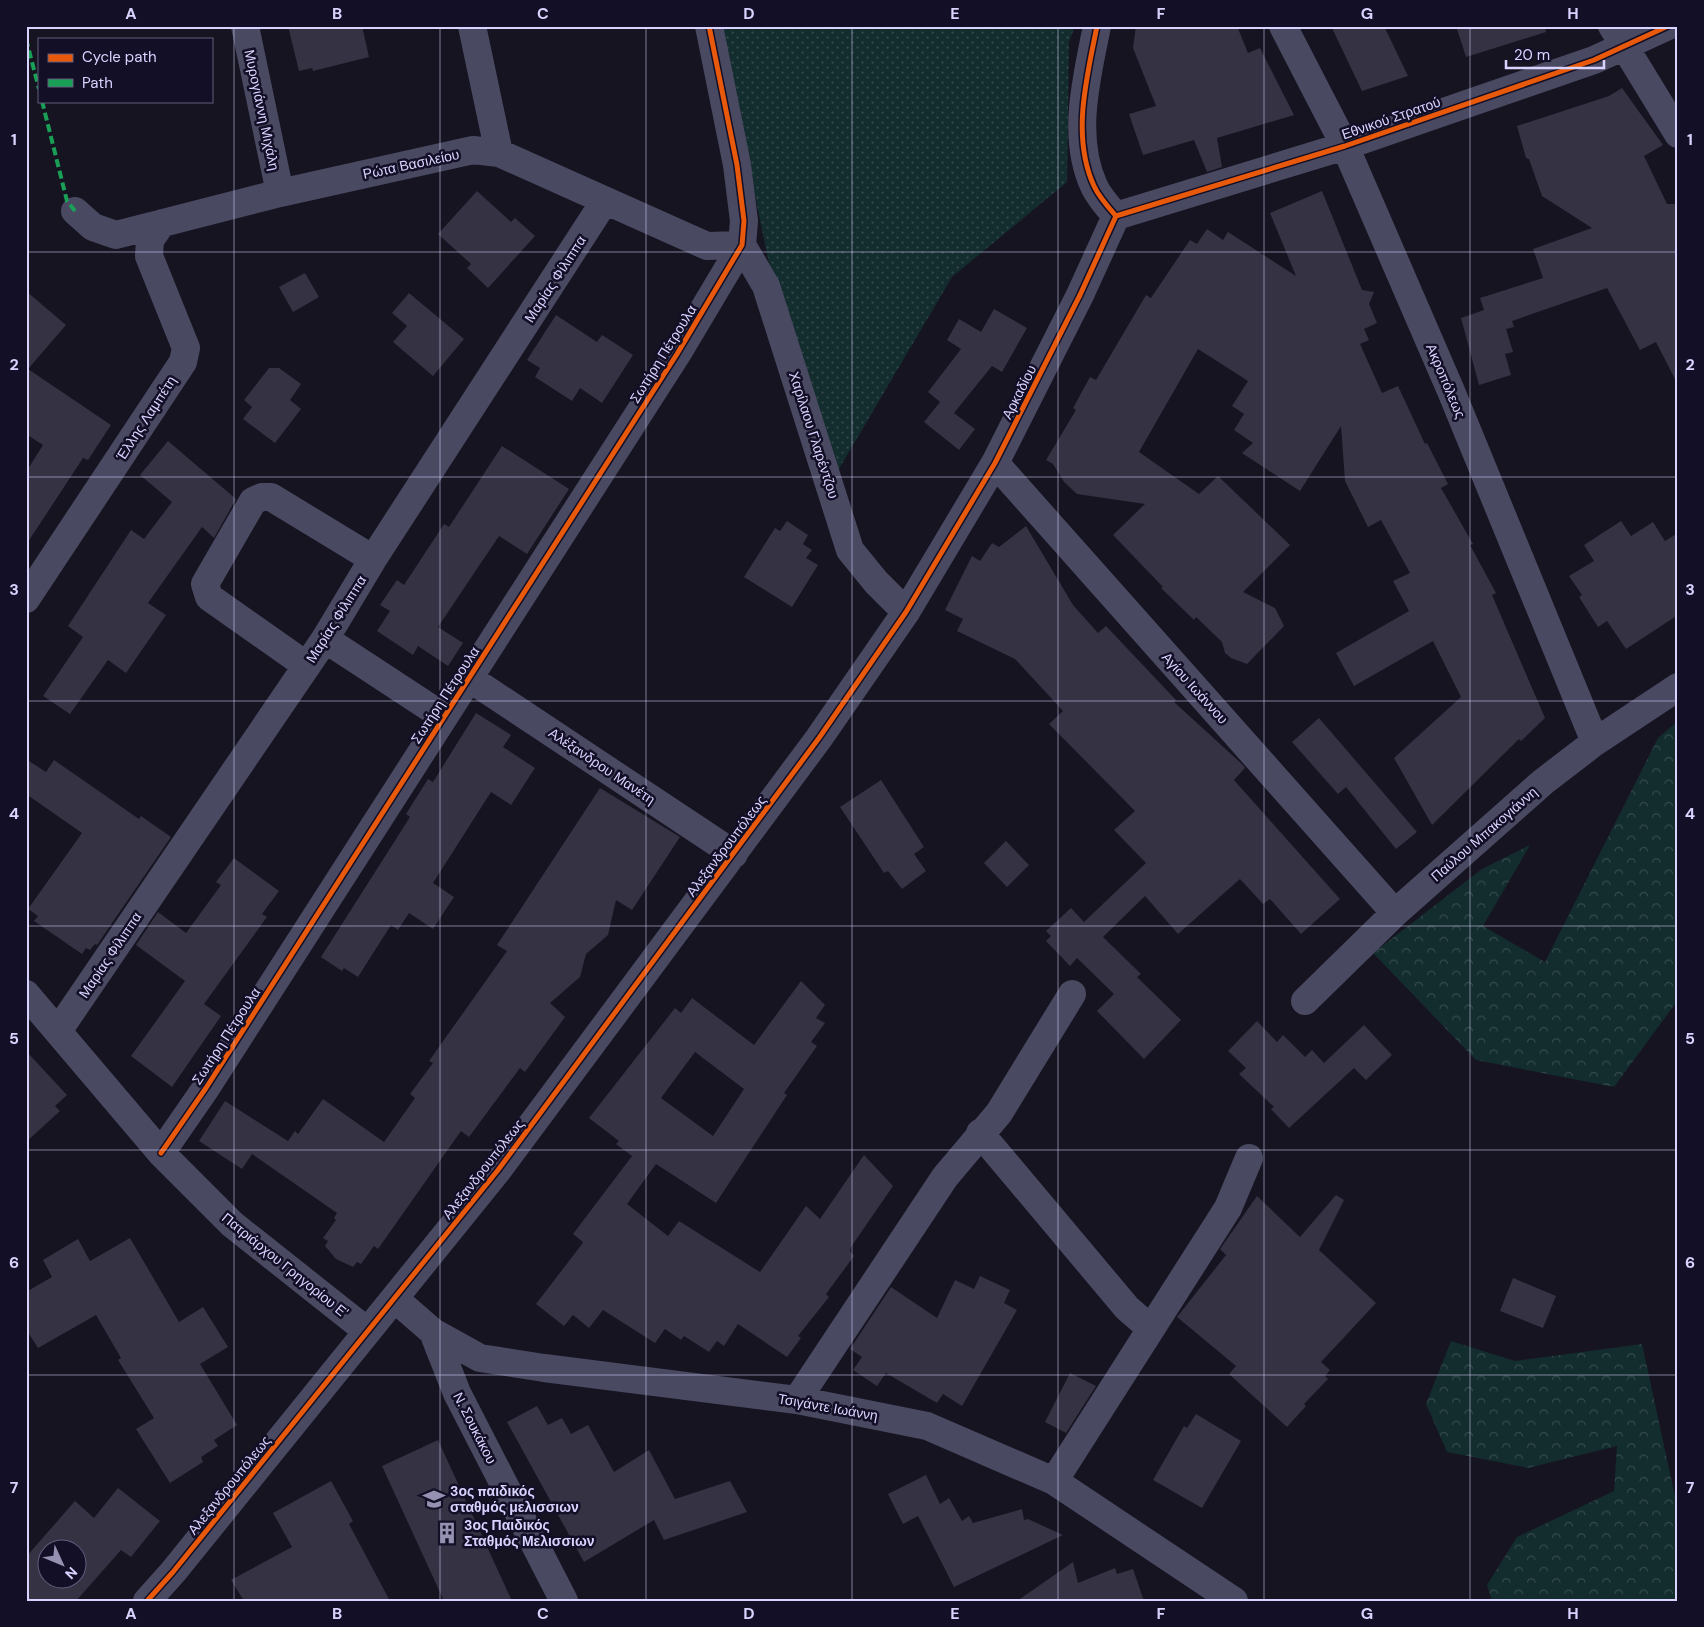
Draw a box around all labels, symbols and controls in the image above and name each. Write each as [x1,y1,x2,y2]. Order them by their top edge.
text: A [125,3,137,24]
text: B [332,3,342,24]
text: C [537,3,549,24]
text: D [743,3,755,24]
text: E [950,3,960,24]
text: F [1157,3,1166,24]
text: G [1361,3,1373,24]
text: H [1567,3,1579,24]
legend [38,38,212,102]
scale bar [1506,38,1604,70]
text: 20 m [1514,45,1550,65]
text: Cycle path [82,47,157,67]
street label: Μυρογιάννη Μιχάλη [240,48,284,172]
text: Path [82,73,113,93]
street label: Εθνικού Στρατού [1339,93,1443,143]
text: 1 [11,129,17,150]
text: 1 [1687,129,1693,150]
street label: Ρώτα Βασιλείου [361,145,461,183]
street label: Μαρίας Φίλιππα [520,232,590,326]
street label: Σωτήρη Πέτρουλα [626,302,700,406]
street label: Ακροπόλεως [1422,341,1470,421]
text: 2 [9,354,19,375]
text: 2 [1685,354,1695,375]
street label: Αρκαδίου [998,362,1040,422]
street label: Χαρίλαου Γλαρέντζου [785,369,843,501]
street label: Έλλης Λαμπέτη [111,372,180,465]
street label: Μαρίας Φίλιππα [302,572,370,666]
text: 3 [9,579,19,600]
text: 3 [1685,579,1695,600]
street label: Σωτήρη Πέτρουλα [407,643,483,747]
street label: Αγίου Ιωάννου [1158,648,1232,728]
street label: Αλέξανδρου Μανέτη [545,724,659,808]
street label: Παύλου Μπακογιάννη [1427,783,1541,885]
street label: Αλεξανδρουπόλεως [682,792,770,900]
text: 4 [9,803,19,824]
text: 4 [1685,803,1695,824]
street label: Μαρίας Φίλιππα [75,909,145,1001]
street label: Σωτήρη Πέτρουλα [188,984,264,1088]
text: 5 [9,1028,19,1049]
text: 5 [1685,1028,1695,1049]
street label: Αλεξανδρουπόλεως [438,1115,528,1223]
street label: Πατριάρχου Γρηγορίου Ε' [218,1209,352,1321]
text: 6 [9,1252,19,1273]
text: 6 [1685,1252,1695,1273]
street label: Ν. Σουκάκου [449,1389,501,1467]
street label: Τσιγάντε Ιωάννη [777,1389,879,1425]
street label: Αλεξανδρουπόλεως [184,1432,275,1538]
text: 7 [10,1477,19,1498]
text: 7 [1686,1477,1695,1498]
place label: 3ος παιδικός σταθμός μελισσιων [450,1482,579,1516]
school or university icon: 3ος παιδικός σταθμός μελισσιων [421,1486,447,1512]
place label: 3ος Παιδικός Σταθμός Μελισσιων [464,1516,595,1550]
building icon: 3ος Παιδικός Σταθμός Μελισσιων [434,1520,460,1546]
north arrow [38,1540,88,1590]
text: N [61,1563,81,1583]
text: A [125,1603,137,1624]
text: B [332,1603,342,1624]
text: C [537,1603,549,1624]
text: D [743,1603,755,1624]
text: E [950,1603,960,1624]
text: F [1157,1603,1166,1624]
text: G [1361,1603,1373,1624]
text: H [1567,1603,1579,1624]

